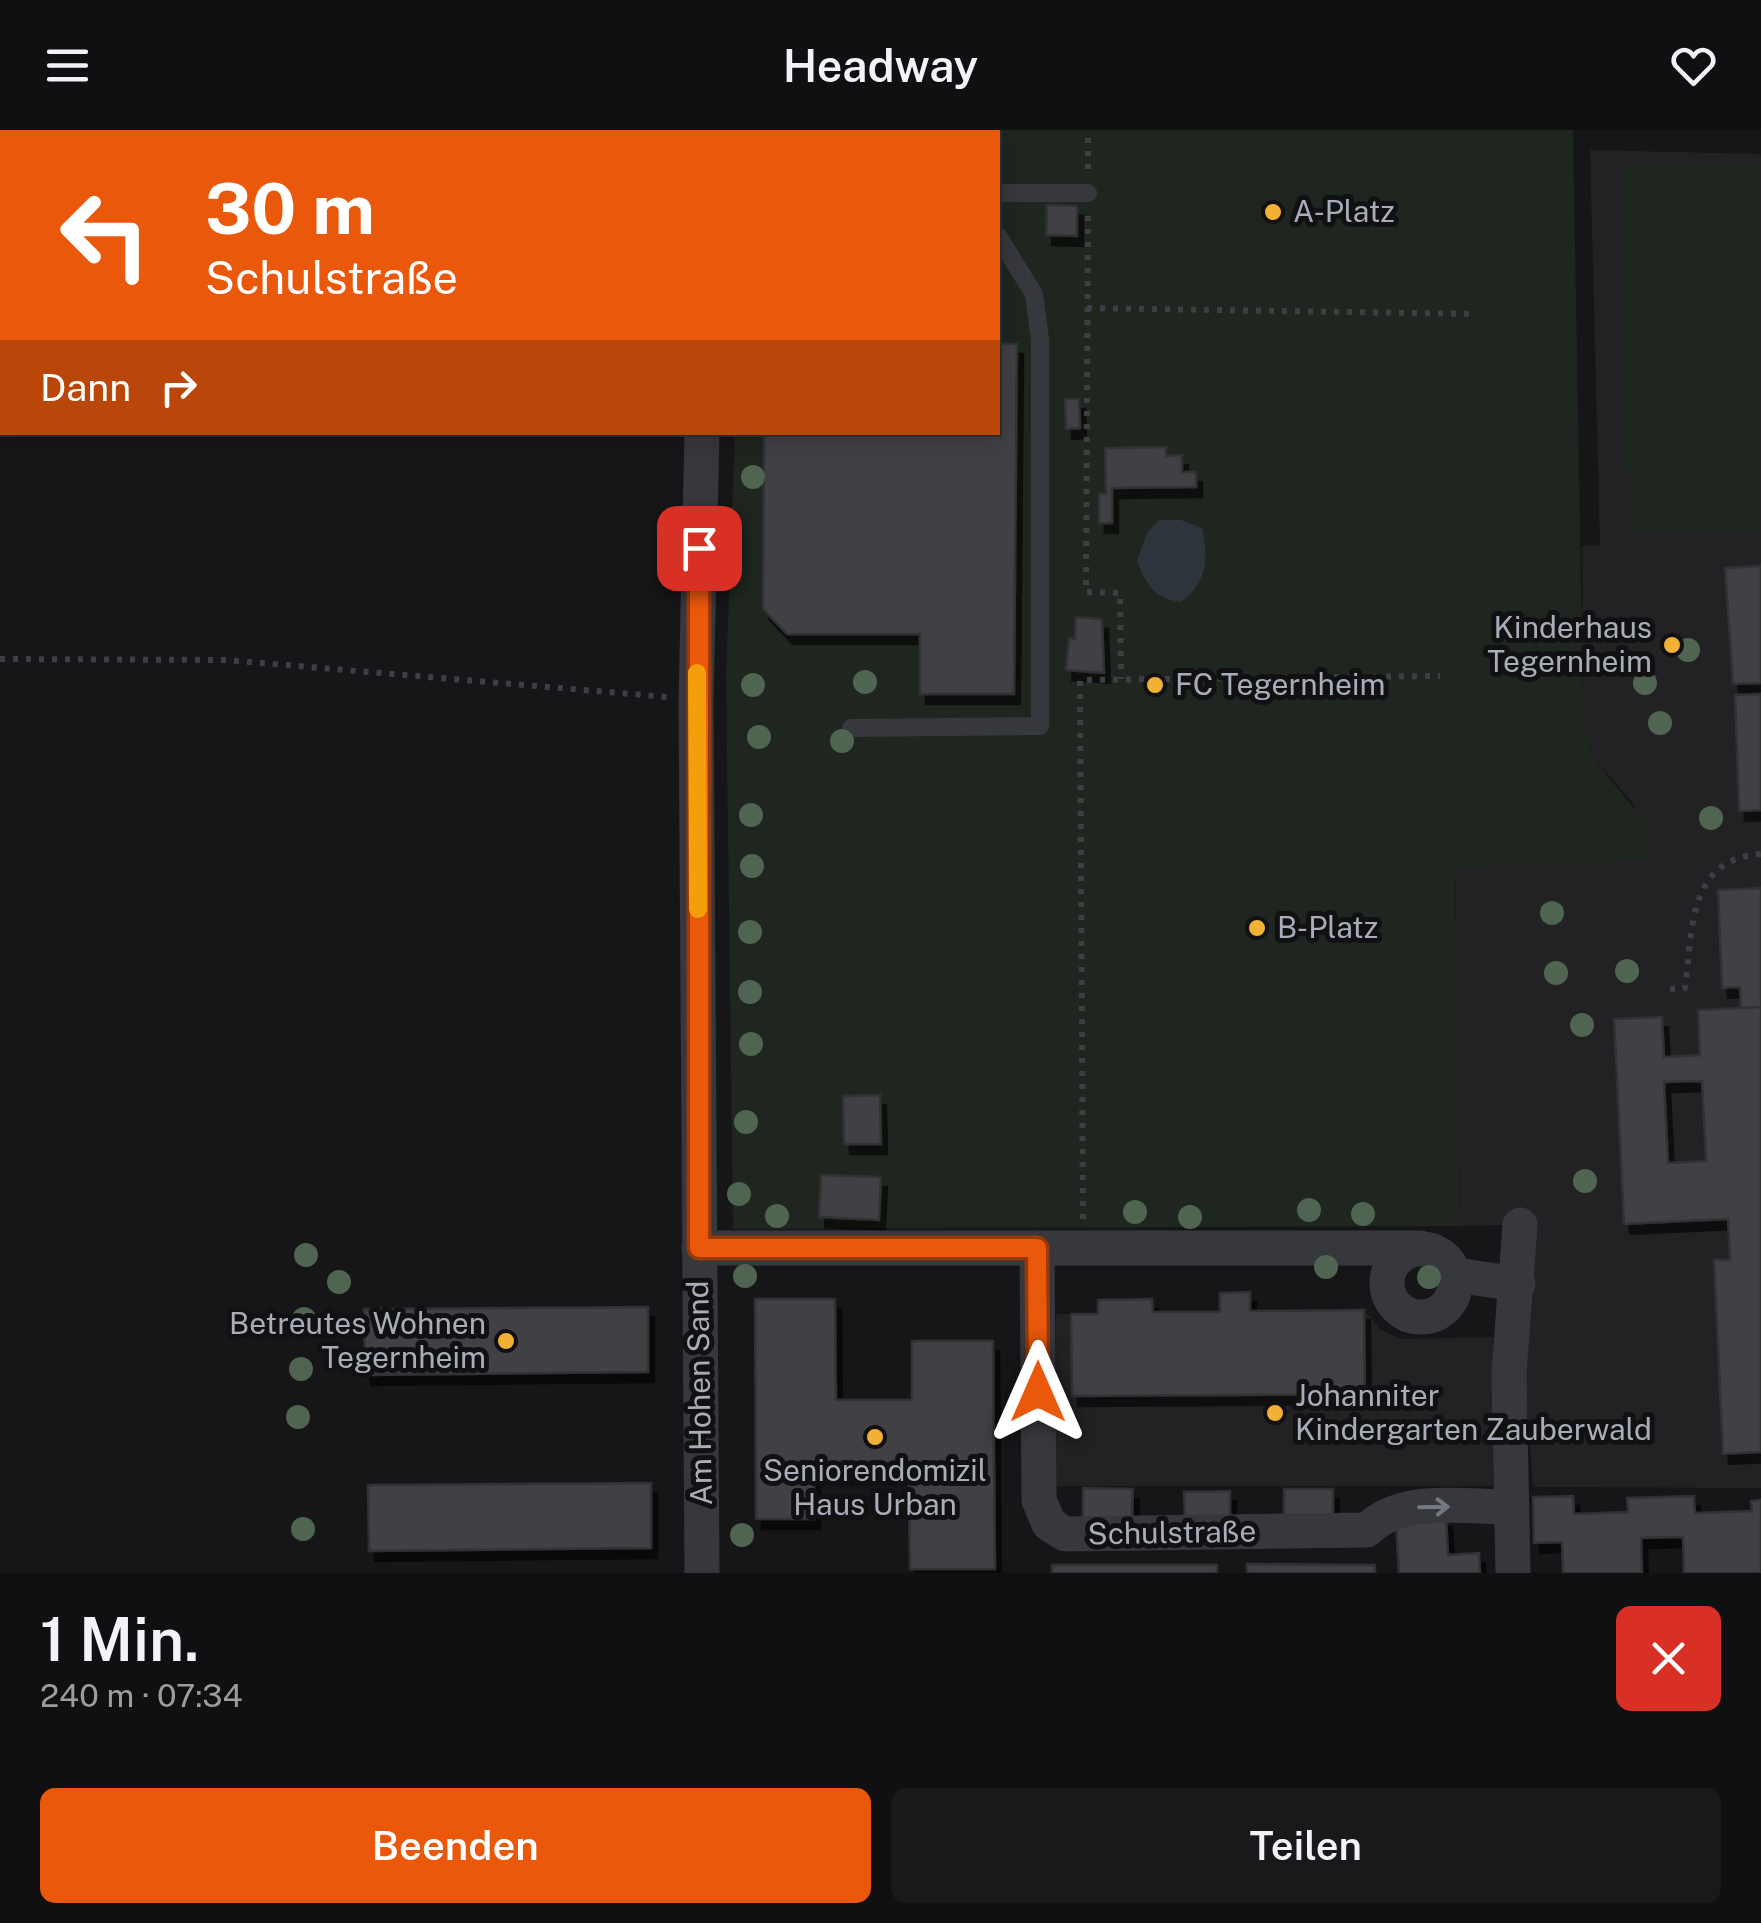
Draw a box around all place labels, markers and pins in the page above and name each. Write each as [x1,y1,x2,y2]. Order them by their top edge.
place label: A-Platz [1293,193,1395,229]
marker: A-Platz [1262,201,1284,223]
pin [657,506,742,591]
place label: Kinderhaus Tegernheim [1487,609,1652,679]
marker: Kinderhaus Tegernheim [1661,634,1683,656]
place label: FC Tegernheim [1175,666,1385,702]
marker: FC Tegernheim [1144,674,1166,696]
place label: B-Platz [1277,909,1378,945]
marker: B-Platz [1246,917,1268,939]
place label: Betreutes Wohnen Tegernheim [229,1305,486,1375]
marker: Betreutes Wohnen Tegernheim [495,1330,517,1352]
place label: Johanniter Kindergarten Zauberwald [1295,1377,1652,1447]
marker: Johanniter Kindergarten Zauberwald [1264,1402,1286,1424]
marker: Seniorendomizil Haus Urban [864,1426,886,1448]
place label: Seniorendomizil Haus Urban [763,1452,987,1522]

